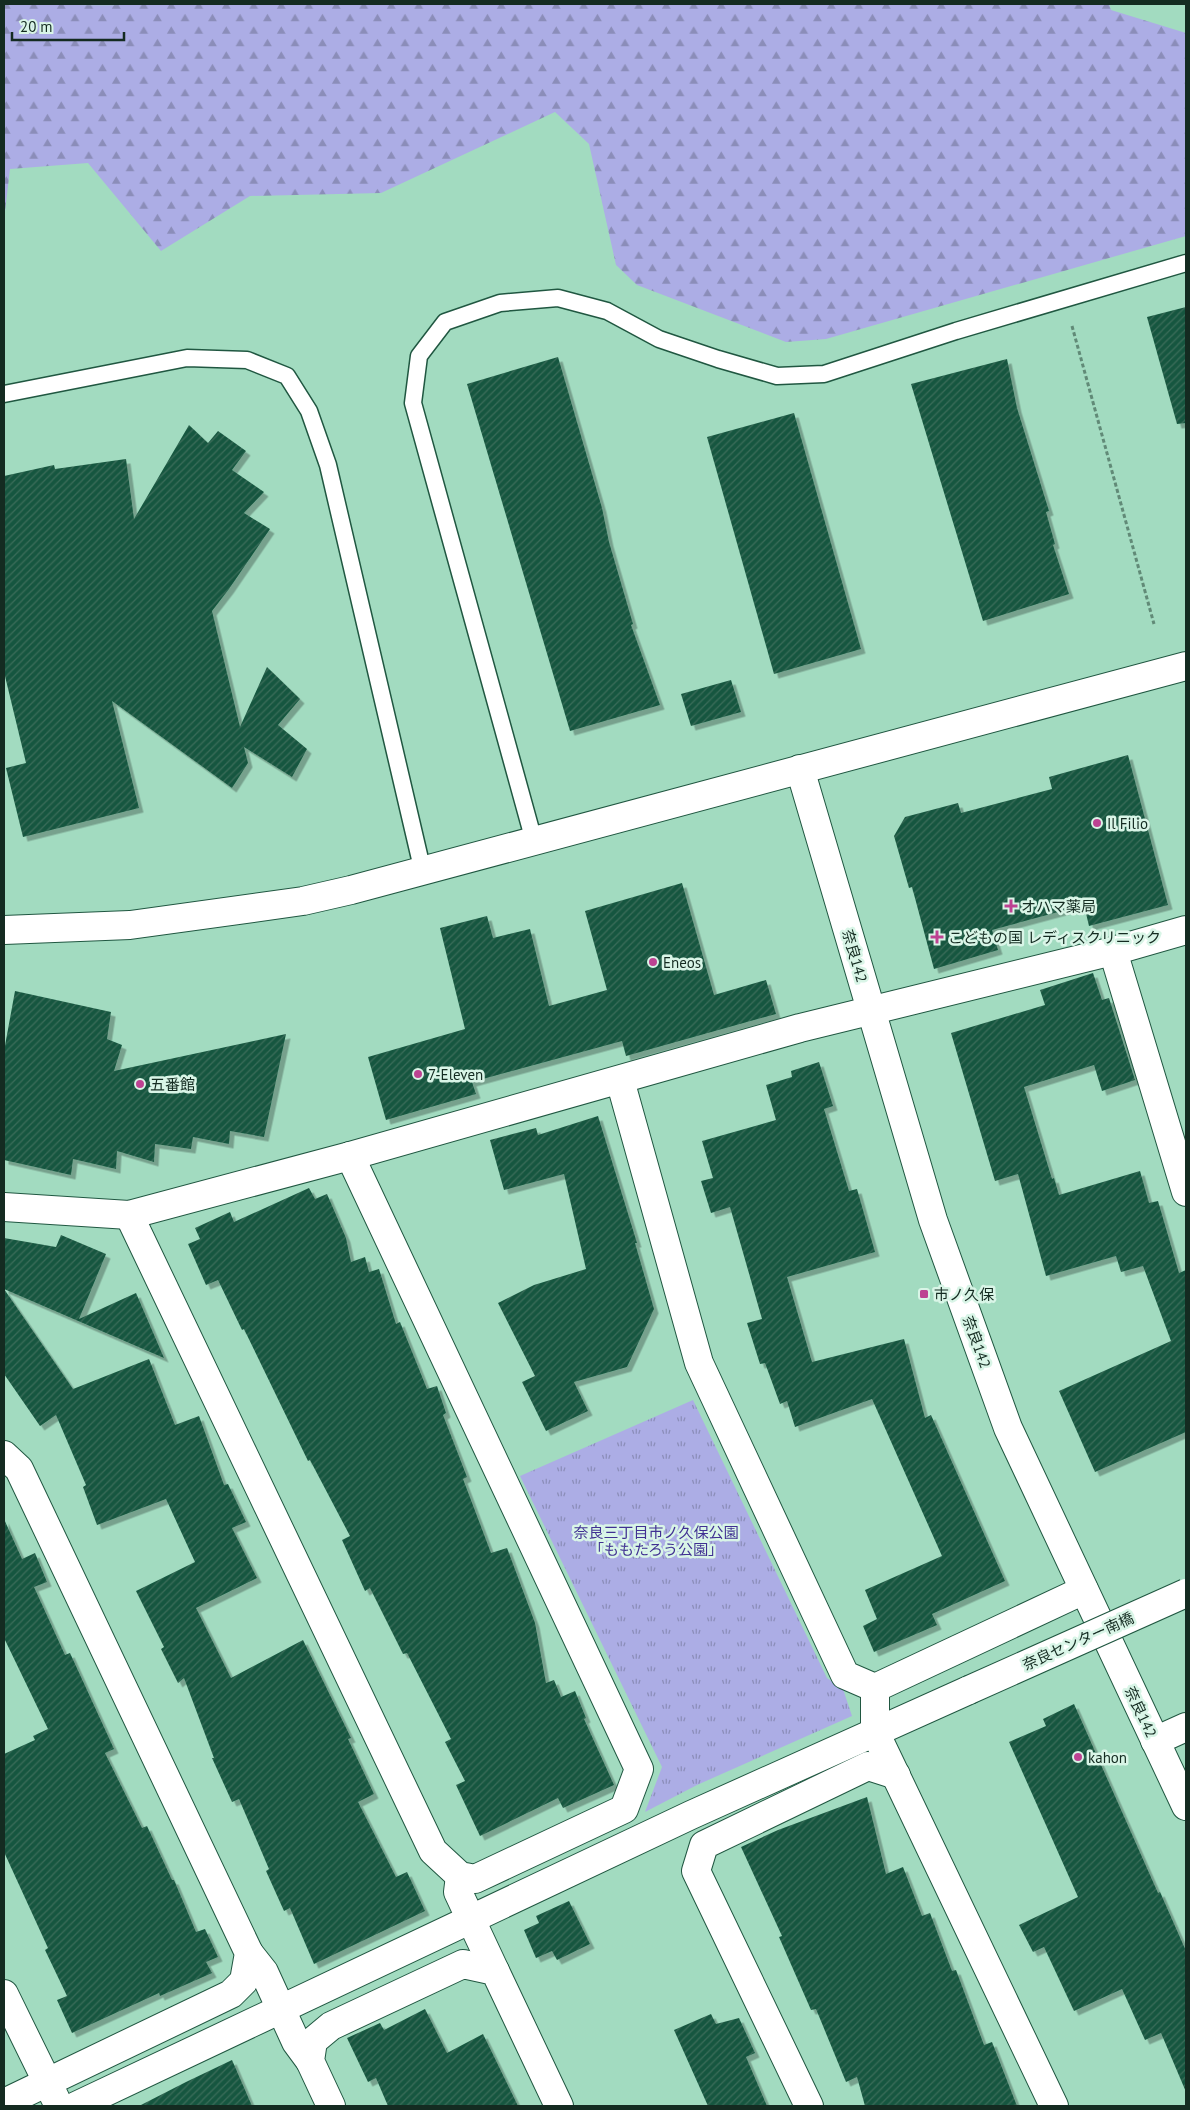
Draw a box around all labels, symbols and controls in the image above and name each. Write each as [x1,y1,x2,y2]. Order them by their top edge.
scale bar [12,10,125,42]
text: 20 m [20,17,53,36]
place label: Il Filio [1107,814,1148,833]
marker: Il Filio [1091,817,1103,829]
place label: オハマ薬局 [1021,897,1096,916]
marker: オハマ薬局 [1005,900,1017,912]
street label: 奈良142 [838,927,872,985]
place label: こどもの国 レディスクリニック [948,928,1161,947]
marker: こどもの国 レディスクリニック [930,930,944,944]
place label: Eneos [663,953,701,972]
marker: Eneos [647,956,659,968]
place label: 7-Eleven [428,1065,483,1084]
marker: 7-Eleven [412,1068,424,1080]
place label: 五番館 [150,1075,195,1094]
marker: 五番館 [134,1078,146,1090]
place label: 市ノ久保 [934,1285,994,1304]
marker: 市ノ久保 [918,1288,930,1300]
street label: 奈良142 [959,1313,995,1371]
park label: 奈良三丁目市ノ久保公園 「ももたろう公園」 [573,1523,739,1559]
street label: 奈良センター南橋 [1019,1608,1137,1674]
street label: 奈良142 [1121,1683,1161,1741]
place label: kahon [1088,1748,1127,1767]
marker: kahon [1072,1751,1084,1763]

